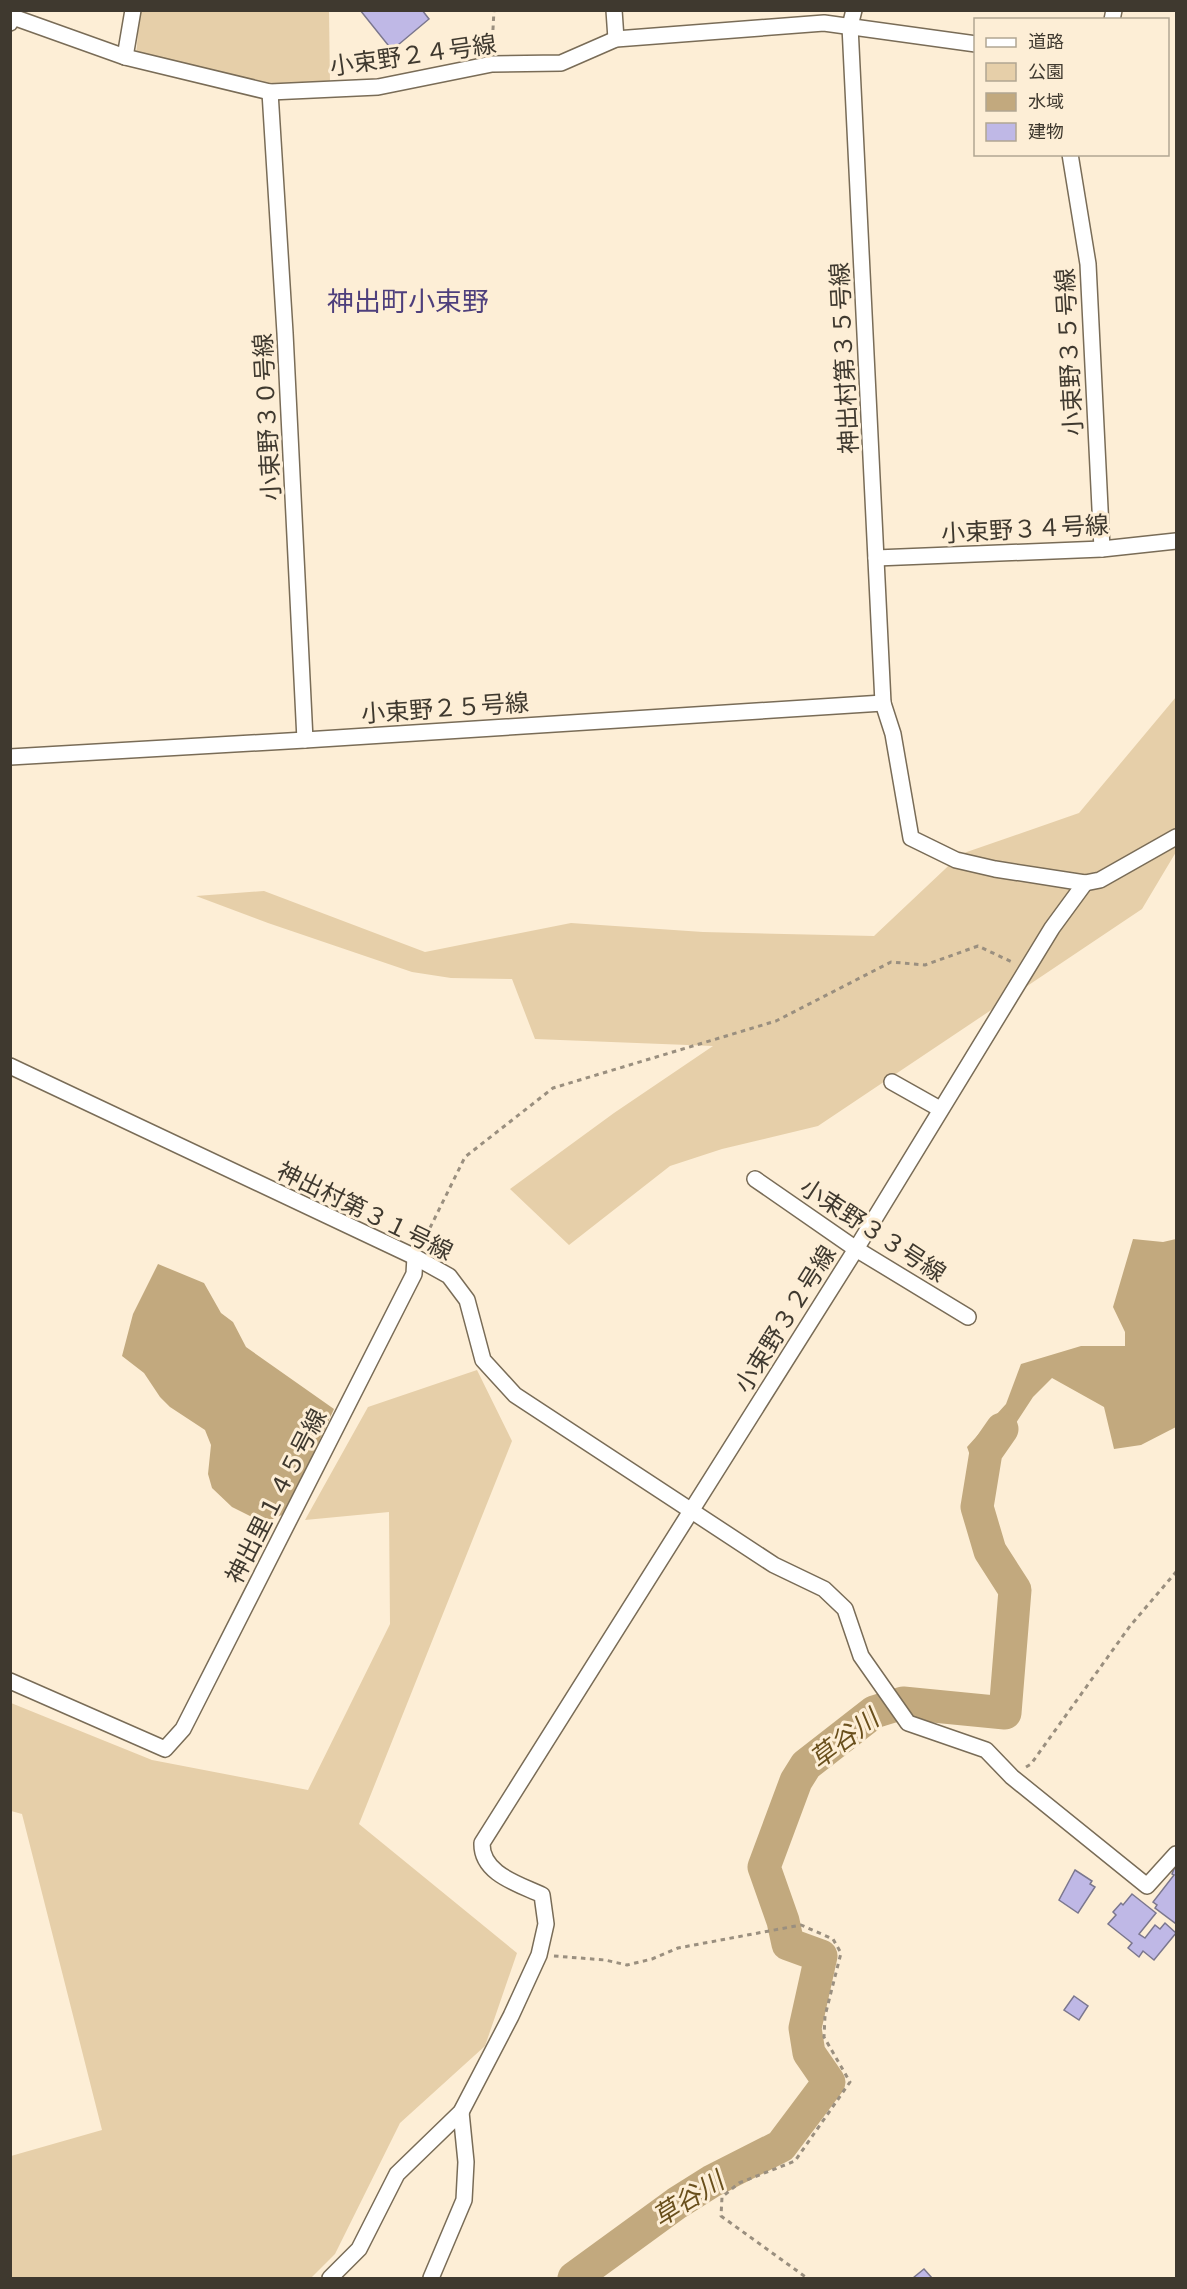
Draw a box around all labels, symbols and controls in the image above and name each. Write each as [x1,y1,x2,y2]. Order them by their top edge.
legend [974,18,1169,156]
street label: 小束野２４号線 [328,29,498,81]
text: 道路 [1028,31,1064,53]
text: 公園 [1028,61,1064,83]
text: 水域 [1028,91,1064,113]
text: 建物 [1028,121,1064,143]
street label: 神出村第３５号線 [824,261,864,455]
street label: 小束野３５号線 [1050,267,1088,437]
district label: 神出町小束野 [327,286,489,318]
street label: 小束野３０号線 [248,332,286,502]
street label: 小束野３４号線 [940,510,1110,548]
street label: 小束野２５号線 [360,688,530,728]
street label: 神出村第３１号線 [272,1156,458,1266]
street label: 小束野３３号線 [795,1172,951,1288]
street label: 小束野３２号線 [728,1240,842,1398]
street label: 神出里１４５号線 [219,1404,333,1588]
water label: 草谷川 [803,1701,887,1775]
water label: 草谷川 [646,2163,732,2233]

